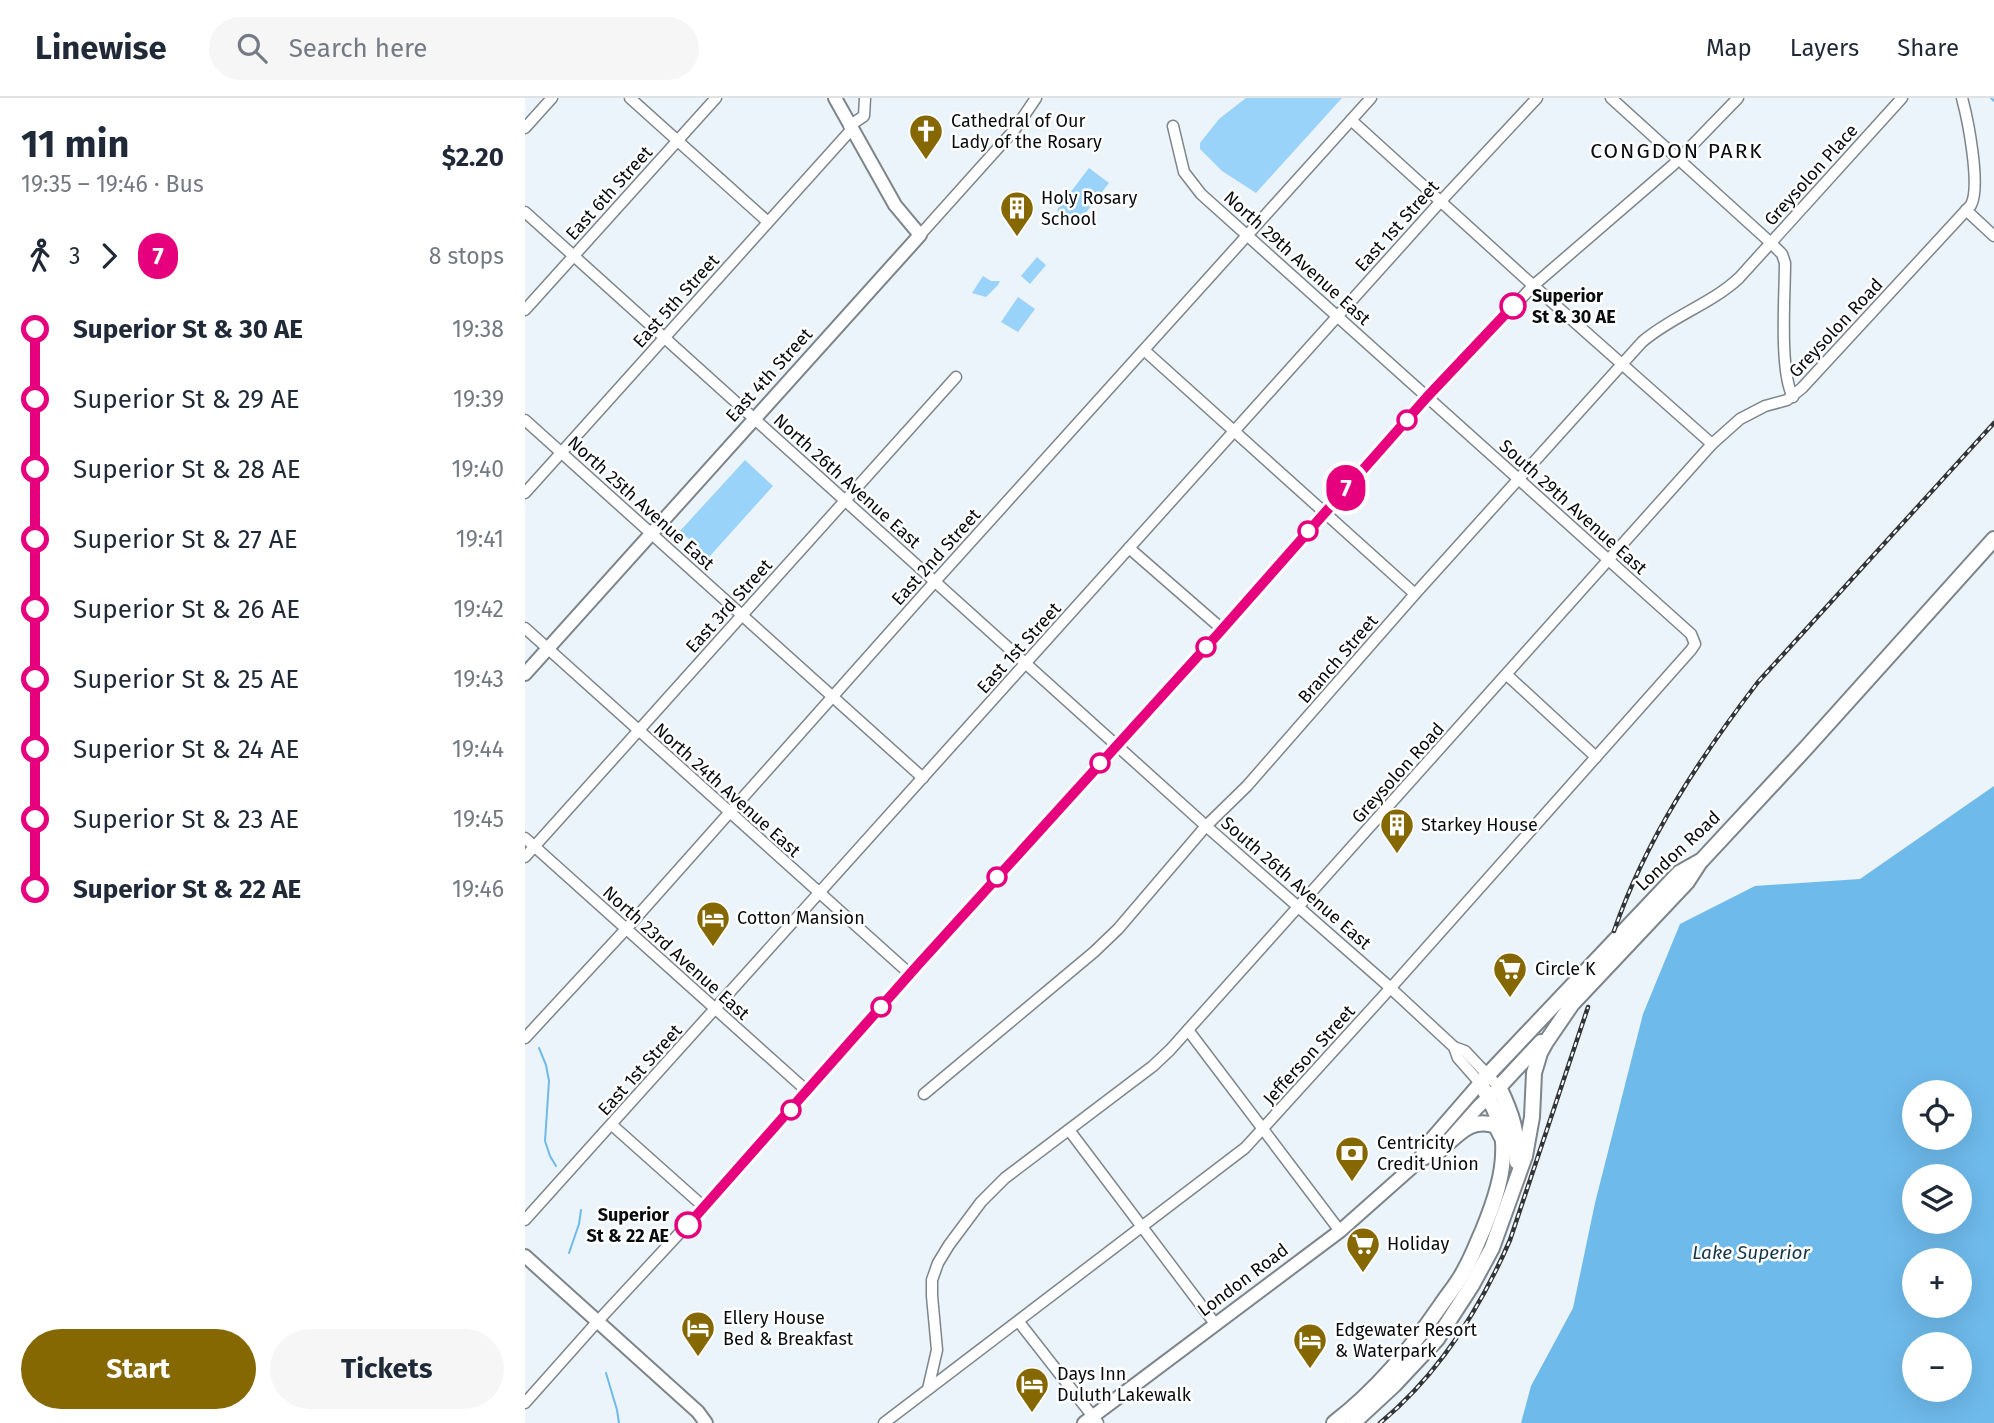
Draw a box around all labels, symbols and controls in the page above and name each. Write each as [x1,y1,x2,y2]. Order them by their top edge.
search box [209,17,699,80]
text: Linewise [35,28,167,68]
icon: search [233,29,271,67]
text: Search here [289,33,428,64]
text: Map [1706,34,1752,62]
text: Layers [1790,34,1859,62]
text: Share [1897,34,1959,62]
place label: Cathedral of Our Lady of the Rosary [951,110,1102,153]
church icon: Cathedral of Our Lady of the Rosary [907,112,945,161]
street label: Greysolon Place [1760,120,1862,230]
text: 11 min [21,121,129,167]
district label: CONGDON PARK [1590,138,1764,164]
street label: East 6th Street [561,141,657,245]
text: $2.20 [442,142,504,173]
text: 19:35 – 19:46 · Bus [21,170,204,198]
street label: East 1st Street [1350,176,1444,276]
street label: North 29th Avenue East [1219,186,1375,330]
place label: Holy Rosary School [1041,187,1138,230]
building icon: Holy Rosary School [998,189,1036,238]
icon: walk [21,237,59,275]
icon: forward [90,237,128,275]
text: 3 [69,242,80,270]
text: 7 [152,242,164,270]
text: 8 stops [429,242,504,270]
street label: East 5th Street [628,249,724,352]
street label: Greysolon Road [1784,274,1888,382]
place label: Superior St & 30 AE [1532,285,1616,328]
marker: Superior St & 30 AE [1500,293,1526,319]
text: Superior St & 30 AE [73,314,303,345]
text: 19:38 [452,315,504,343]
street label: East 4th Street [721,323,817,427]
text: Superior St & 29 AE [73,384,300,415]
text: 19:39 [453,385,504,413]
street label: North 26th Avenue East [769,409,925,553]
unlabelled marker [1397,410,1417,430]
street label: North 25th Avenue East [563,431,719,575]
street label: South 29th Avenue East [1495,435,1652,579]
text: Superior St & 28 AE [73,454,301,485]
text: 19:40 [451,455,504,483]
line badge: 7 [1323,465,1369,511]
text: 7 [1340,474,1352,502]
street label: East 2nd Street [887,504,986,610]
unlabelled marker [1298,521,1318,541]
text: Superior St & 27 AE [73,524,298,555]
text: 19:41 [456,525,504,553]
street label: East 3rd Street [681,554,777,657]
text: Superior St & 26 AE [73,594,300,625]
text: 19:42 [453,595,504,623]
street label: East 1st Street [972,598,1066,698]
street label: Branch Street [1293,610,1383,708]
unlabelled marker [1196,637,1216,657]
text: Superior St & 25 AE [73,664,299,695]
text: 19:43 [453,665,504,693]
street label: North 24th Avenue East [649,718,805,862]
street label: Greysolon Road [1347,718,1449,828]
text: Superior St & 24 AE [73,734,299,765]
text: 19:44 [452,735,504,763]
unlabelled marker [1090,753,1110,773]
text: Superior St & 23 AE [73,804,299,835]
text: 19:45 [453,805,504,833]
building icon: Starkey House [1378,806,1416,855]
street label: London Road [1631,806,1725,896]
street label: South 26th Avenue East [1217,812,1376,954]
place label: Starkey House [1421,814,1538,836]
unlabelled marker [987,867,1007,887]
text: Superior St & 22 AE [73,874,301,905]
text: 19:46 [452,875,504,903]
street label: North 23rd Avenue East [598,881,754,1025]
hotel icon: Cotton Mansion [694,899,732,948]
place label: Cotton Mansion [737,907,865,929]
supermarket icon: Circle K [1491,950,1529,999]
place label: Circle K [1535,958,1596,980]
unlabelled marker [871,997,891,1017]
street label: Jefferson Street [1258,1000,1360,1109]
street label: East 1st Street [593,1020,687,1120]
map controls [1902,1080,1972,1402]
button: locate [1902,1080,1972,1150]
unlabelled marker [781,1100,801,1120]
place label: Centricity Credit Union [1377,1132,1479,1175]
bank icon: Centricity Credit Union [1333,1134,1371,1183]
button: layers [1902,1164,1972,1234]
place label: Superior St & 22 AE [587,1204,670,1247]
marker: Superior St & 22 AE [675,1212,701,1238]
supermarket icon: Holiday [1344,1225,1382,1274]
place label: Holiday [1387,1233,1449,1255]
street label: London Road [1193,1239,1293,1321]
water label: Lake Superior [1692,1241,1811,1264]
button: + [1902,1248,1972,1318]
place label: Ellery House Bed & Breakfast [723,1307,854,1350]
hotel icon: Ellery House Bed & Breakfast [679,1309,717,1358]
place label: Edgewater Resort & Waterpark [1335,1319,1477,1362]
hotel icon: Edgewater Resort & Waterpark [1291,1321,1329,1370]
button: Start [21,1329,256,1409]
button: Tickets [270,1329,504,1409]
button: − [1902,1332,1972,1402]
place label: Days Inn Duluth Lakewalk [1057,1363,1192,1406]
hotel icon: Days Inn Duluth Lakewalk [1013,1365,1051,1414]

